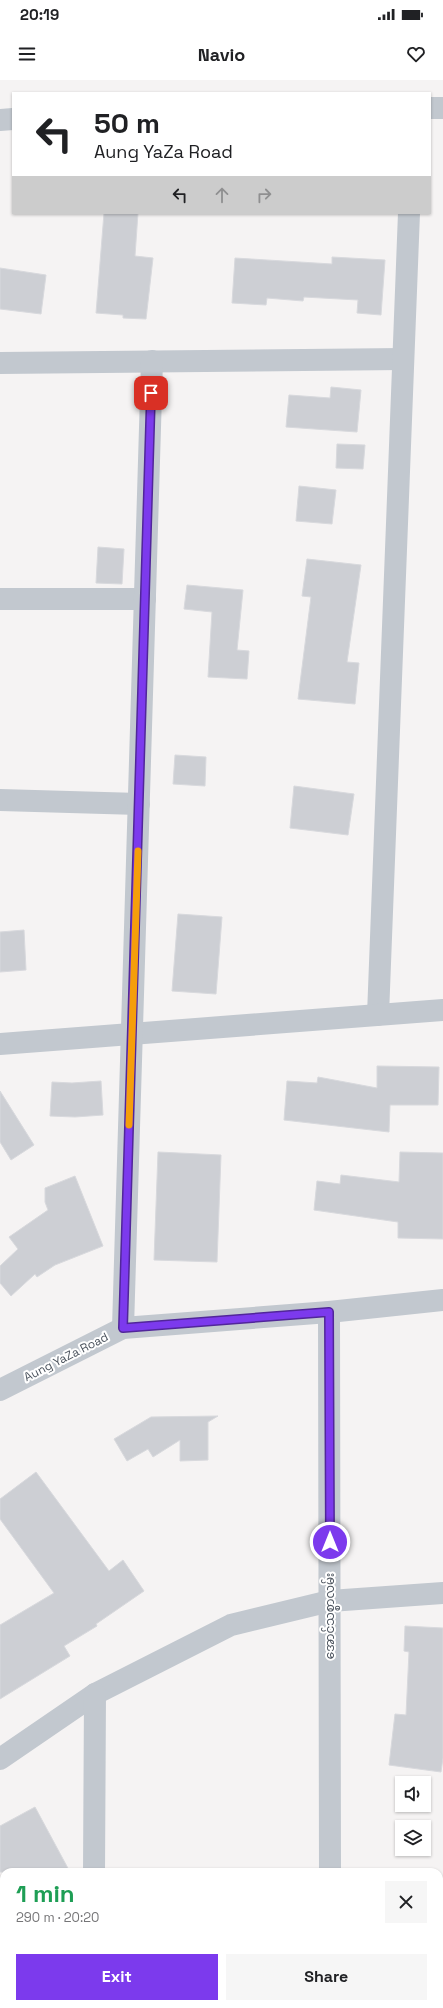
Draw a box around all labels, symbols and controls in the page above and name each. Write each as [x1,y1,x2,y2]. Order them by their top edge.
text: 20:19 [20,5,59,24]
icon: menu [16,43,38,65]
text: Navio [198,43,245,66]
icon: heart [405,43,427,65]
text: 50 m [94,105,160,141]
icon: left [28,108,80,160]
text: Aung YaZa Road [94,140,233,163]
icon: left [169,184,191,206]
icon: ahead [211,184,233,206]
icon: right [253,184,275,206]
pin [134,376,168,410]
icon: arrive [140,382,162,404]
street label: Aung YaZa Road [21,1329,111,1385]
position arrow [309,1521,351,1563]
street label: အောင်သစ္စာလမ်း [321,1573,340,1659]
map controls [395,1776,431,1856]
button: sound [395,1776,431,1812]
button: layers [395,1820,431,1856]
text: 1 min [16,1878,75,1909]
button: close [385,1881,427,1923]
text: 290 m · 20:20 [16,1909,99,1926]
button: Exit [16,1954,218,2000]
button: Share [226,1954,427,2000]

